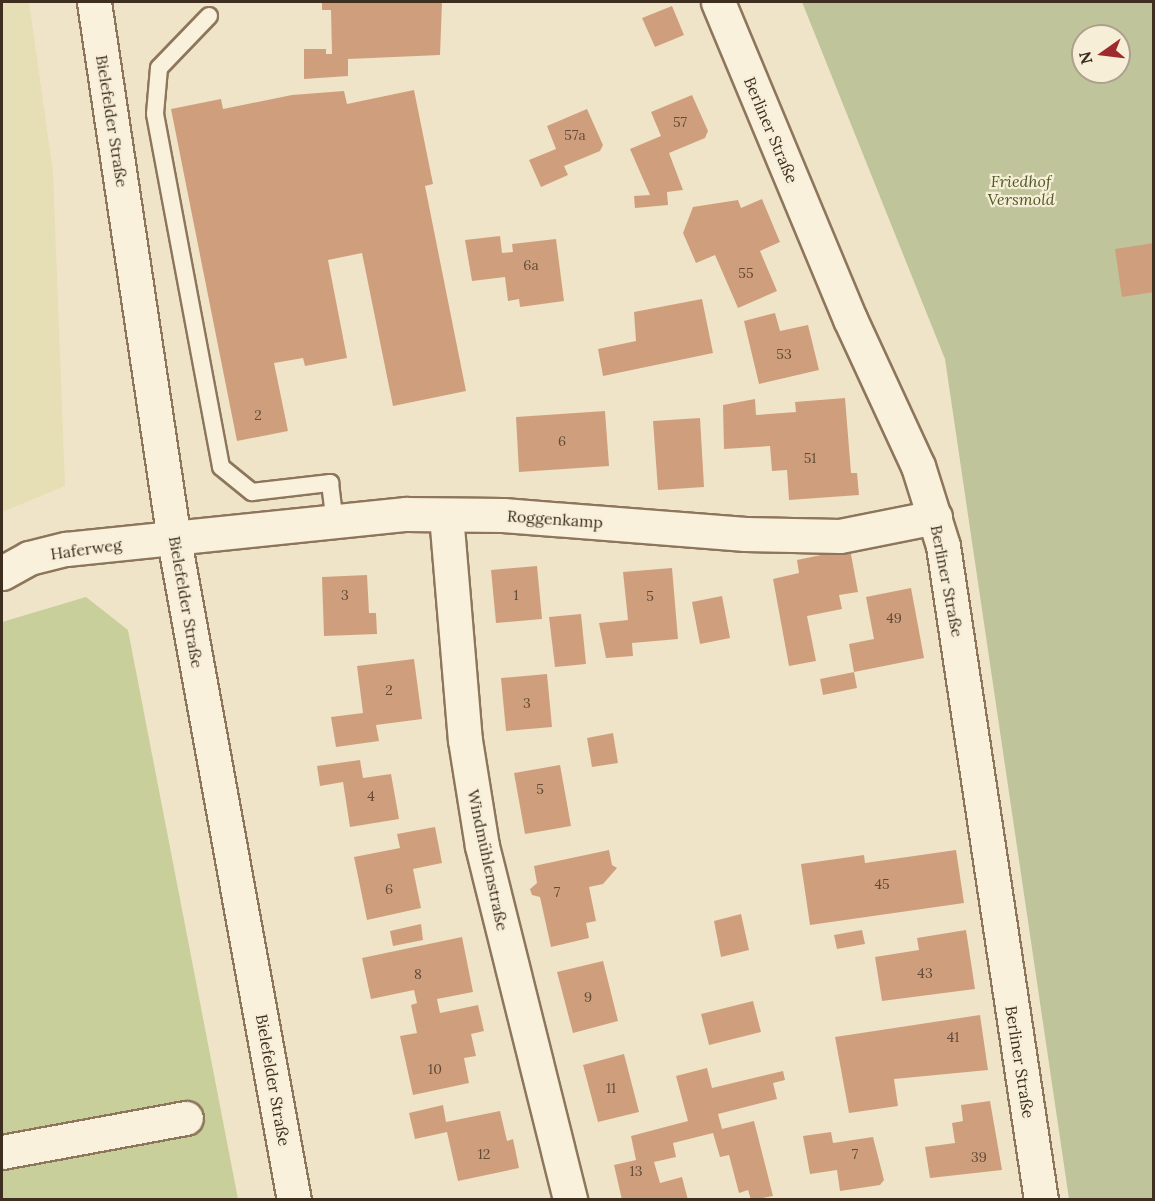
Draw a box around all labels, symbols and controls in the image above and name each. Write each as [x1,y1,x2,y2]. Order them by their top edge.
north arrow [1071,24,1131,84]
text: N [1074,49,1097,66]
street label: Bielefelder Straße [92,54,132,188]
street label: Berliner Straße [740,74,802,186]
house number: 57 [673,114,687,130]
house number: 57a [564,127,586,143]
park label: Friedhof Versmold [987,171,1055,209]
house number: 6a [523,257,539,273]
house number: 55 [738,265,754,281]
house number: 53 [776,346,792,362]
house number: 2 [254,407,262,423]
house number: 6 [558,433,566,449]
house number: 51 [804,450,816,466]
street label: Roggenkamp [506,506,604,532]
street label: Berliner Straße [927,523,967,639]
street label: Haferweg [49,534,123,564]
street label: Bielefelder Straße [165,535,207,669]
house number: 3 [341,587,349,603]
house number: 1 [513,587,519,603]
house number: 5 [646,588,654,604]
house number: 49 [886,610,902,626]
house number: 2 [385,682,393,698]
house number: 3 [523,695,531,711]
house number: 5 [536,781,544,797]
house number: 4 [367,788,375,804]
street label: Windmühlenstraße [464,788,512,932]
house number: 45 [874,876,890,892]
house number: 6 [385,881,393,897]
house number: 7 [554,884,560,900]
house number: 43 [917,965,933,981]
house number: 8 [414,966,422,982]
house number: 9 [584,989,592,1005]
street label: Berliner Straße [1002,1004,1038,1120]
street label: Bielefelder Straße [252,1013,294,1147]
house number: 41 [947,1029,959,1045]
house number: 10 [428,1061,442,1077]
house number: 11 [606,1080,616,1096]
house number: 12 [478,1146,490,1162]
house number: 7 [852,1146,858,1162]
house number: 39 [971,1149,987,1165]
house number: 13 [630,1163,642,1179]

